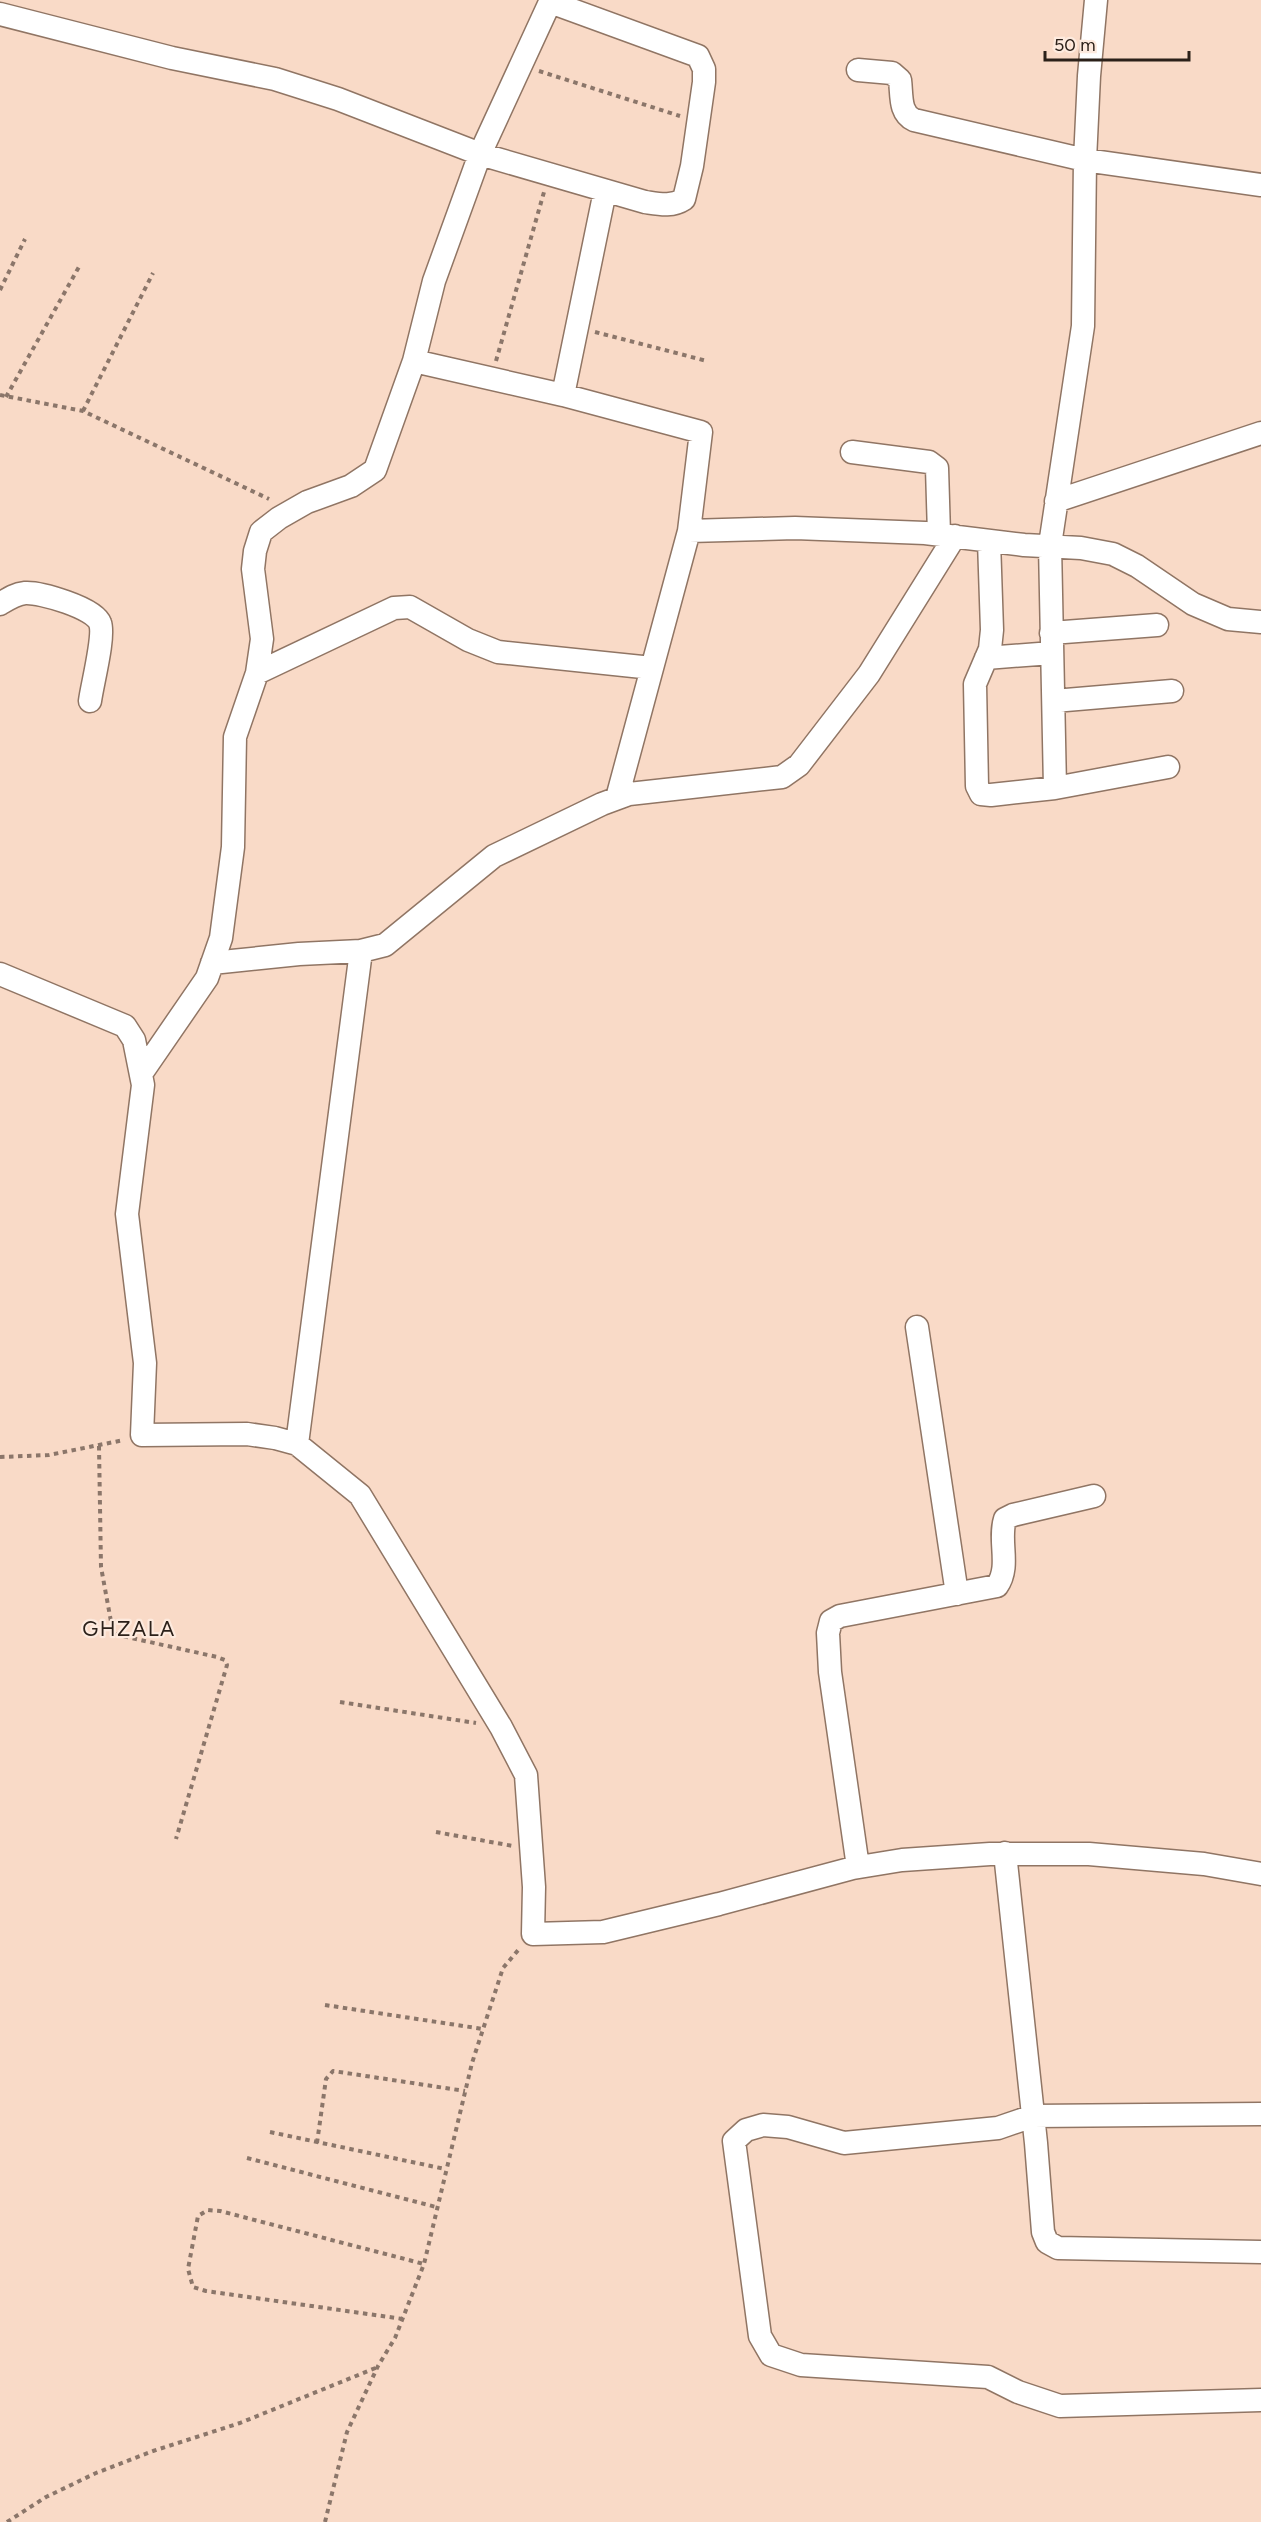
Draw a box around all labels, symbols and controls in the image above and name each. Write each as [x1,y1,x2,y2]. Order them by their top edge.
scale bar [1045,24,1189,62]
text: 50 m [1054,34,1096,56]
district label: GHZALA [82,1616,176,1641]

